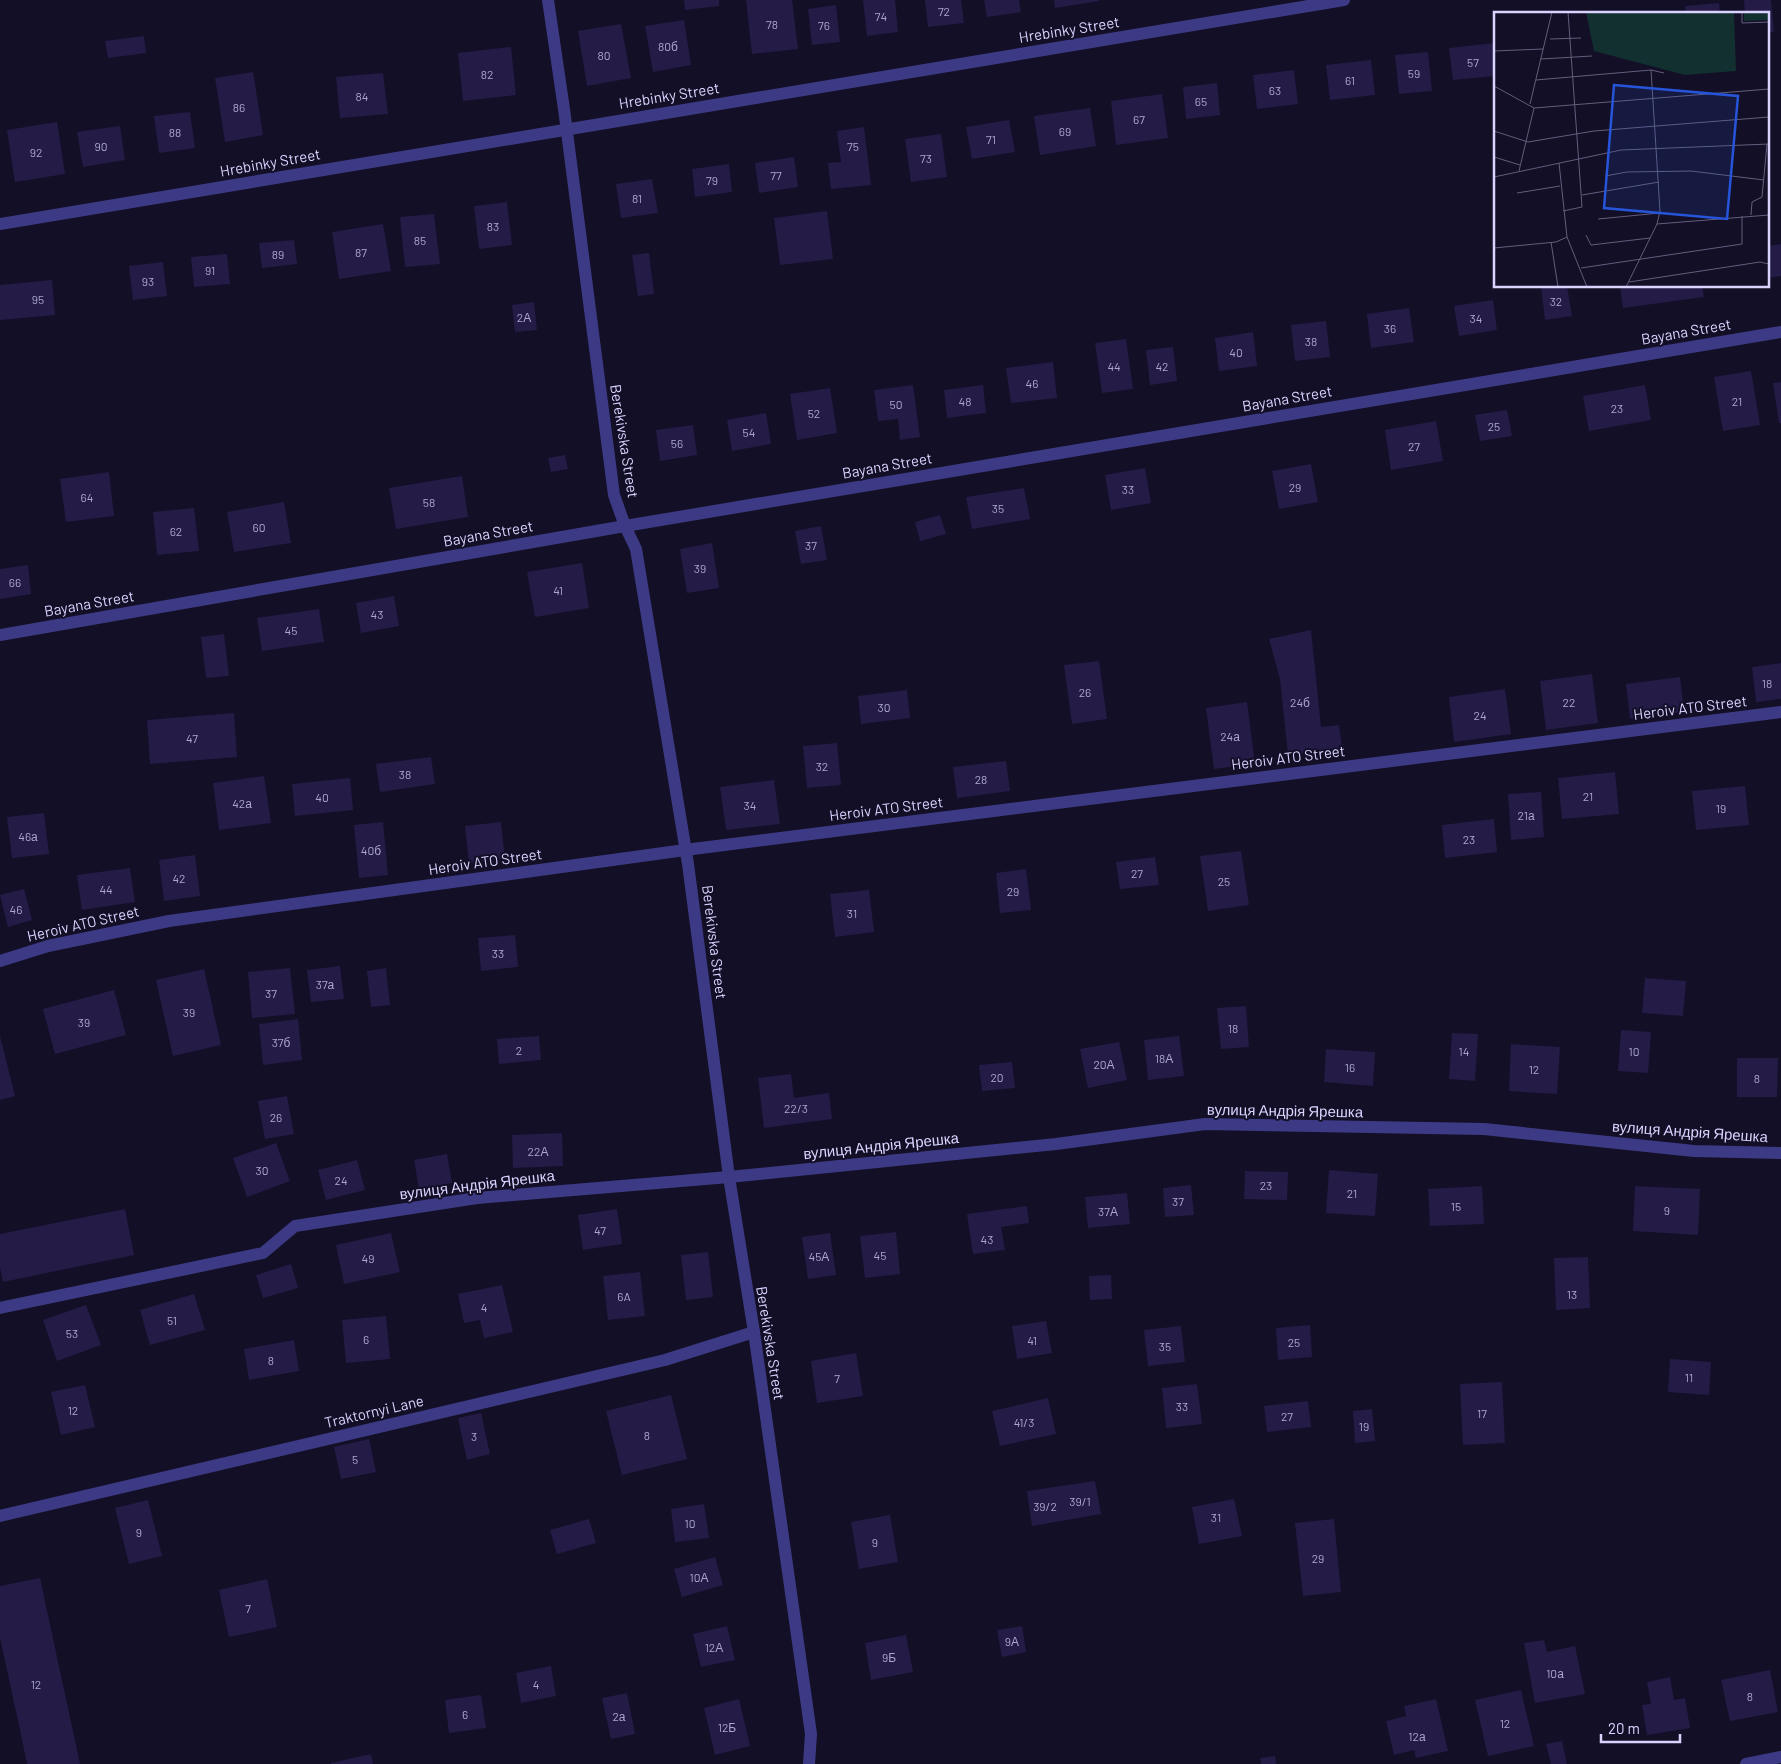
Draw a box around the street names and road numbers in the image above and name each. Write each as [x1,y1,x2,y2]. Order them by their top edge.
street label: Hrebinky Street [1017,12,1121,46]
street label: Hrebinky Street [617,78,721,112]
street label: Hrebinky Street [218,144,322,180]
street label: Bayana Street [1640,314,1732,348]
street label: Bayana Street [1241,381,1333,415]
street label: Berekivska Street [607,383,643,499]
street label: Bayana Street [841,448,933,482]
street label: Bayana Street [442,516,534,550]
street label: Bayana Street [43,586,135,620]
street label: Heroiv ATO Street [1632,691,1748,723]
street label: Heroiv ATO Street [1230,741,1346,773]
street label: Heroiv ATO Street [828,792,944,824]
street label: Heroiv ATO Street [427,844,543,878]
street label: Berekivska Street [699,884,731,1000]
street label: Heroiv ATO Street [25,901,141,945]
street label: вулиця Андрія Ярешка [1207,1100,1364,1120]
street label: вулиця Андрія Ярешка [1611,1117,1769,1145]
street label: вулиця Андрія Ярешка [802,1128,960,1162]
street label: вулиця Андрія Ярешка [398,1165,556,1202]
street label: Berekivska Street [753,1285,789,1401]
street label: Traktornyi Lane [323,1391,425,1431]

